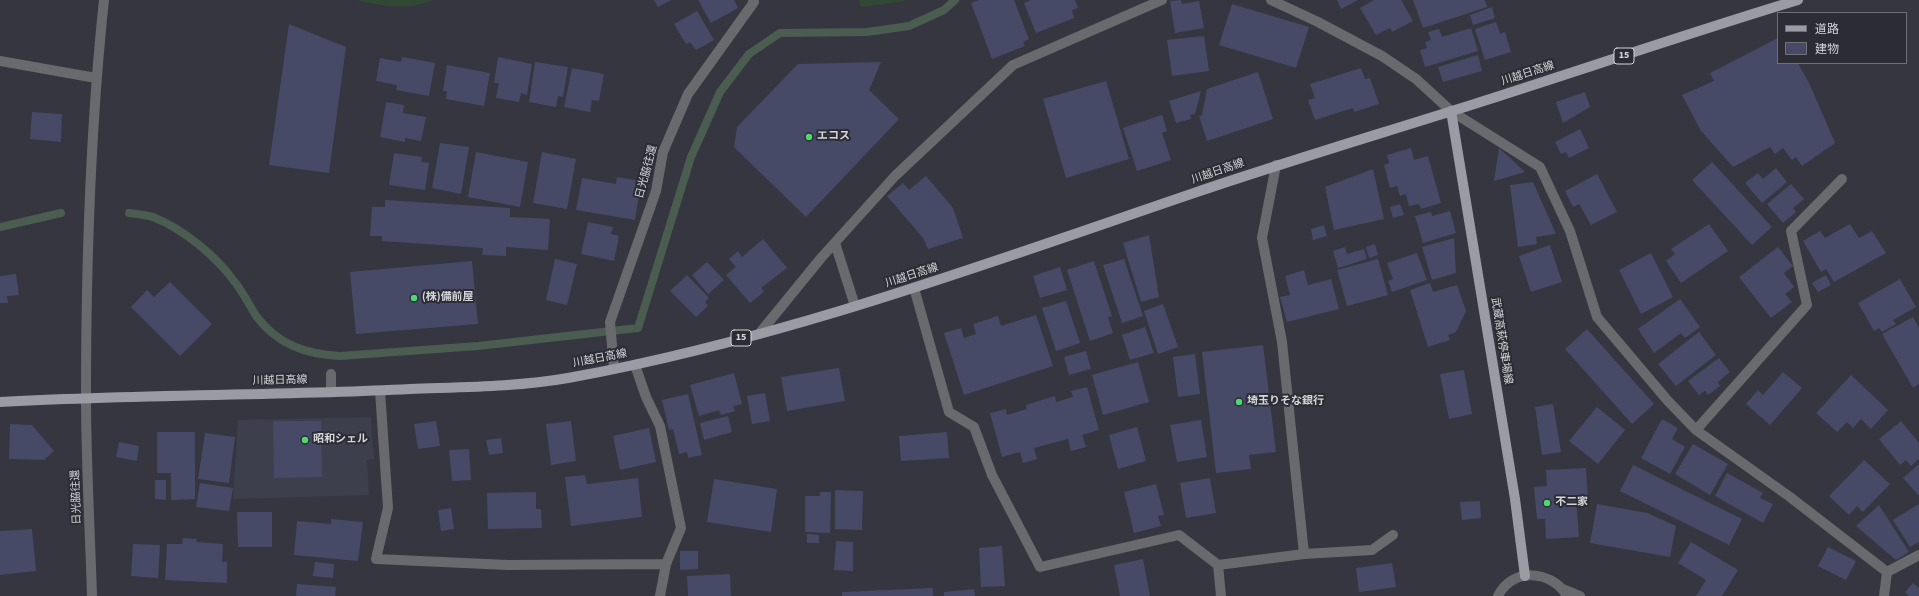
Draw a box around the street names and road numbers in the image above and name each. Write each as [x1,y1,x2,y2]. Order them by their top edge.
road number: 15 [1614,48,1634,64]
street label: 川越日高線 [1500,59,1556,89]
street label: 日光脇往還 [634,144,660,200]
street label: 川越日高線 [1190,157,1246,187]
street label: 川越日高線 [884,261,940,291]
street label: 武蔵高萩停車場線 [1488,297,1514,385]
road number: 15 [731,330,751,346]
street label: 川越日高線 [572,347,628,371]
street label: 川越日高線 [252,374,308,388]
street label: 日光脇往還 [69,469,85,525]

